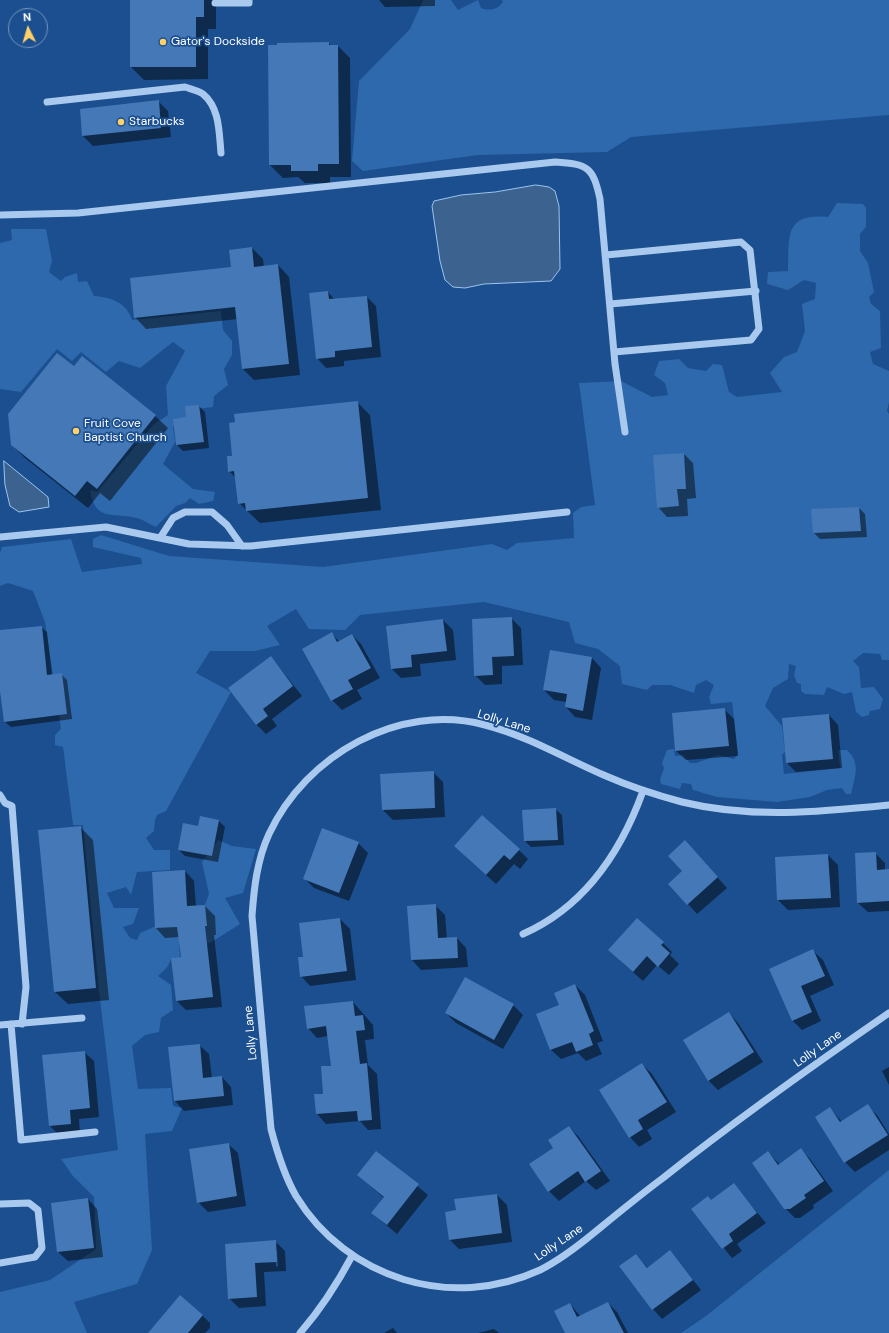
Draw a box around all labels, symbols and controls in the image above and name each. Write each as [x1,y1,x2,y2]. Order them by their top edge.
north arrow [8,8,48,48]
text: N [22,10,32,24]
place label: Gator's Dockside [171,35,265,49]
marker: Gator's Dockside [158,37,168,47]
place label: Starbucks [129,115,185,129]
marker: Starbucks [116,117,126,127]
place label: Fruit Cove Baptist Church [84,417,167,445]
marker: Fruit Cove Baptist Church [71,426,81,436]
street label: Lolly Lane [476,707,532,737]
street label: Lolly Lane [241,1005,261,1061]
street label: Lolly Lane [791,1027,845,1071]
street label: Lolly Lane [532,1222,586,1264]

